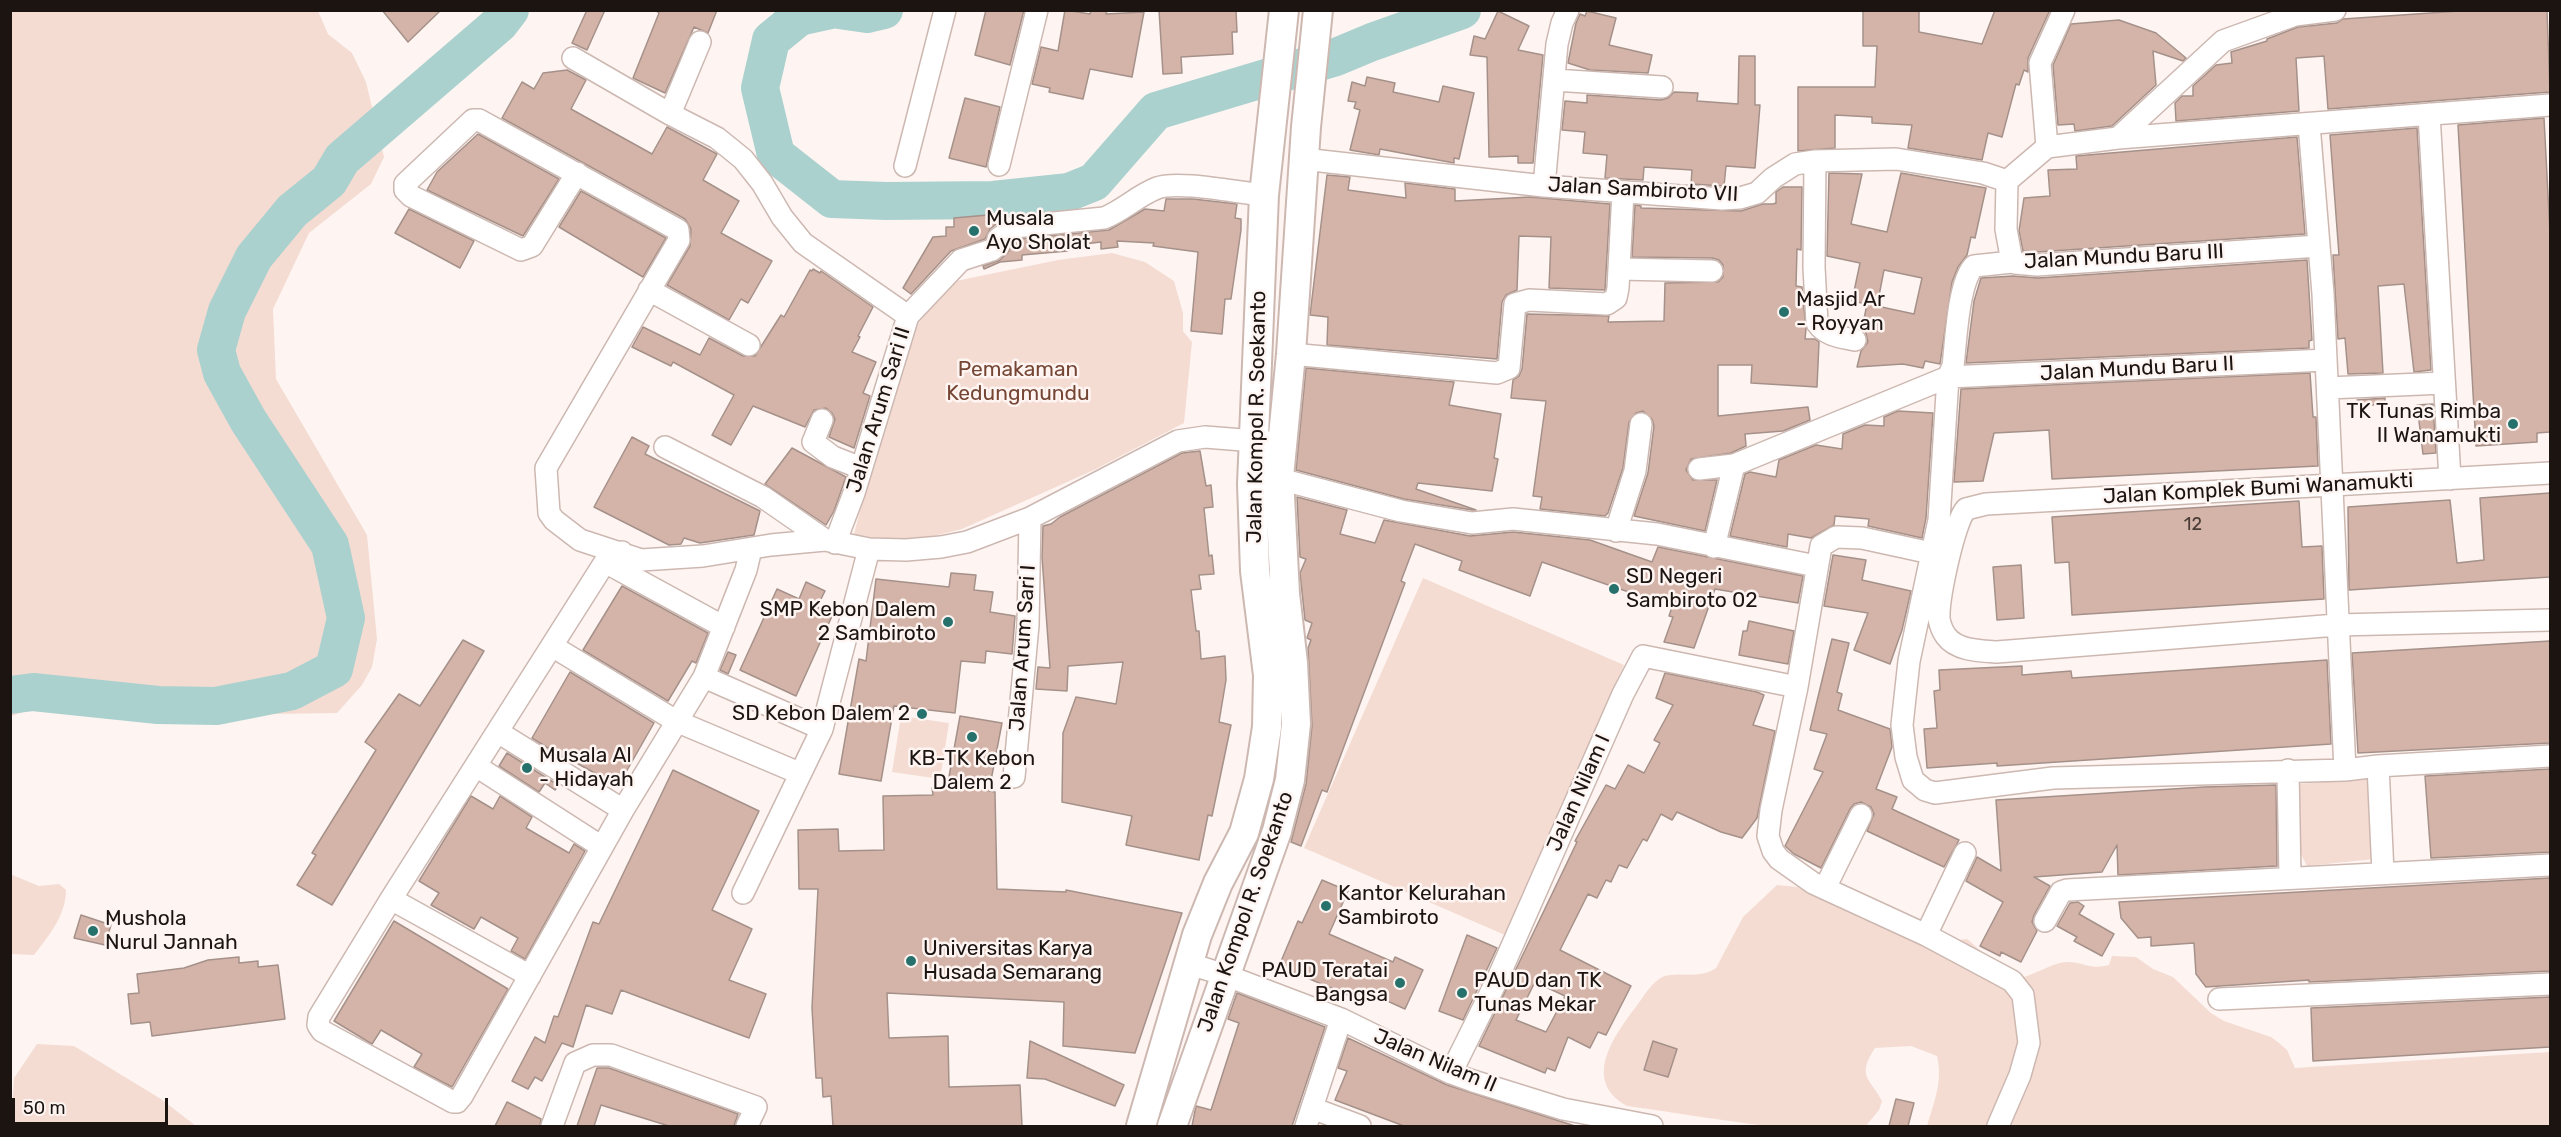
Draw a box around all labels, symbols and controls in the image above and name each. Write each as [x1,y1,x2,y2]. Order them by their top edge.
street label: Jalan Sambiroto VII [1547,172,1739,208]
place label: Musala Ayo Sholat [986,206,1091,256]
marker: Musala Ayo Sholat [967,224,981,238]
street label: Jalan Mundu Baru III [2023,239,2225,275]
place label: Masjid Ar - Royyan [1796,287,1885,337]
street label: Jalan Kompol R. Soekanto [1242,290,1272,544]
marker: Masjid Ar - Royyan [1777,305,1791,319]
street label: Jalan Arum Sari II [842,324,916,496]
street label: Jalan Mundu Baru II [2039,351,2235,387]
park label: Pemakaman Kedungmundu [946,357,1090,407]
place label: TK Tunas Rimba II Wanamukti [2346,399,2501,449]
marker: TK Tunas Rimba II Wanamukti [2506,417,2520,431]
street label: Jalan Komplek Bumi Wanamukti [2102,468,2414,510]
house number: 12 [2184,514,2202,536]
street label: Jalan Arum Sari I [1005,564,1041,732]
place label: SD Negeri Sambiroto 02 [1626,564,1758,614]
marker: SD Negeri Sambiroto 02 [1607,582,1621,596]
place label: SMP Kebon Dalem 2 Sambiroto [760,597,936,647]
marker: SMP Kebon Dalem 2 Sambiroto [941,615,955,629]
place label: SD Kebon Dalem 2 [732,701,910,727]
marker: SD Kebon Dalem 2 [915,707,929,721]
marker: KB-TK Kebon Dalem 2 [965,730,979,744]
street label: Jalan Nilam I [1542,731,1616,855]
place label: Musala Al - Hidayah [539,743,634,793]
place label: KB-TK Kebon Dalem 2 [909,746,1035,796]
marker: Musala Al - Hidayah [520,761,534,775]
street label: Jalan Kompol R. Soekanto [1193,788,1299,1036]
place label: Kantor Kelurahan Sambiroto [1338,881,1506,931]
marker: Kantor Kelurahan Sambiroto [1319,899,1333,913]
place label: Mushola Nurul Jannah [105,906,238,956]
marker: Mushola Nurul Jannah [86,924,100,938]
place label: Universitas Karya Husada Semarang [923,936,1102,986]
marker: Universitas Karya Husada Semarang [904,954,918,968]
place label: PAUD Teratai Bangsa [1261,958,1388,1008]
place label: PAUD dan TK Tunas Mekar [1474,968,1601,1018]
marker: PAUD Teratai Bangsa [1393,976,1407,990]
marker: PAUD dan TK Tunas Mekar [1455,986,1469,1000]
street label: Jalan Nilam II [1370,1024,1500,1098]
scale bar [15,1086,171,1124]
text: 50 m [23,1097,66,1119]

